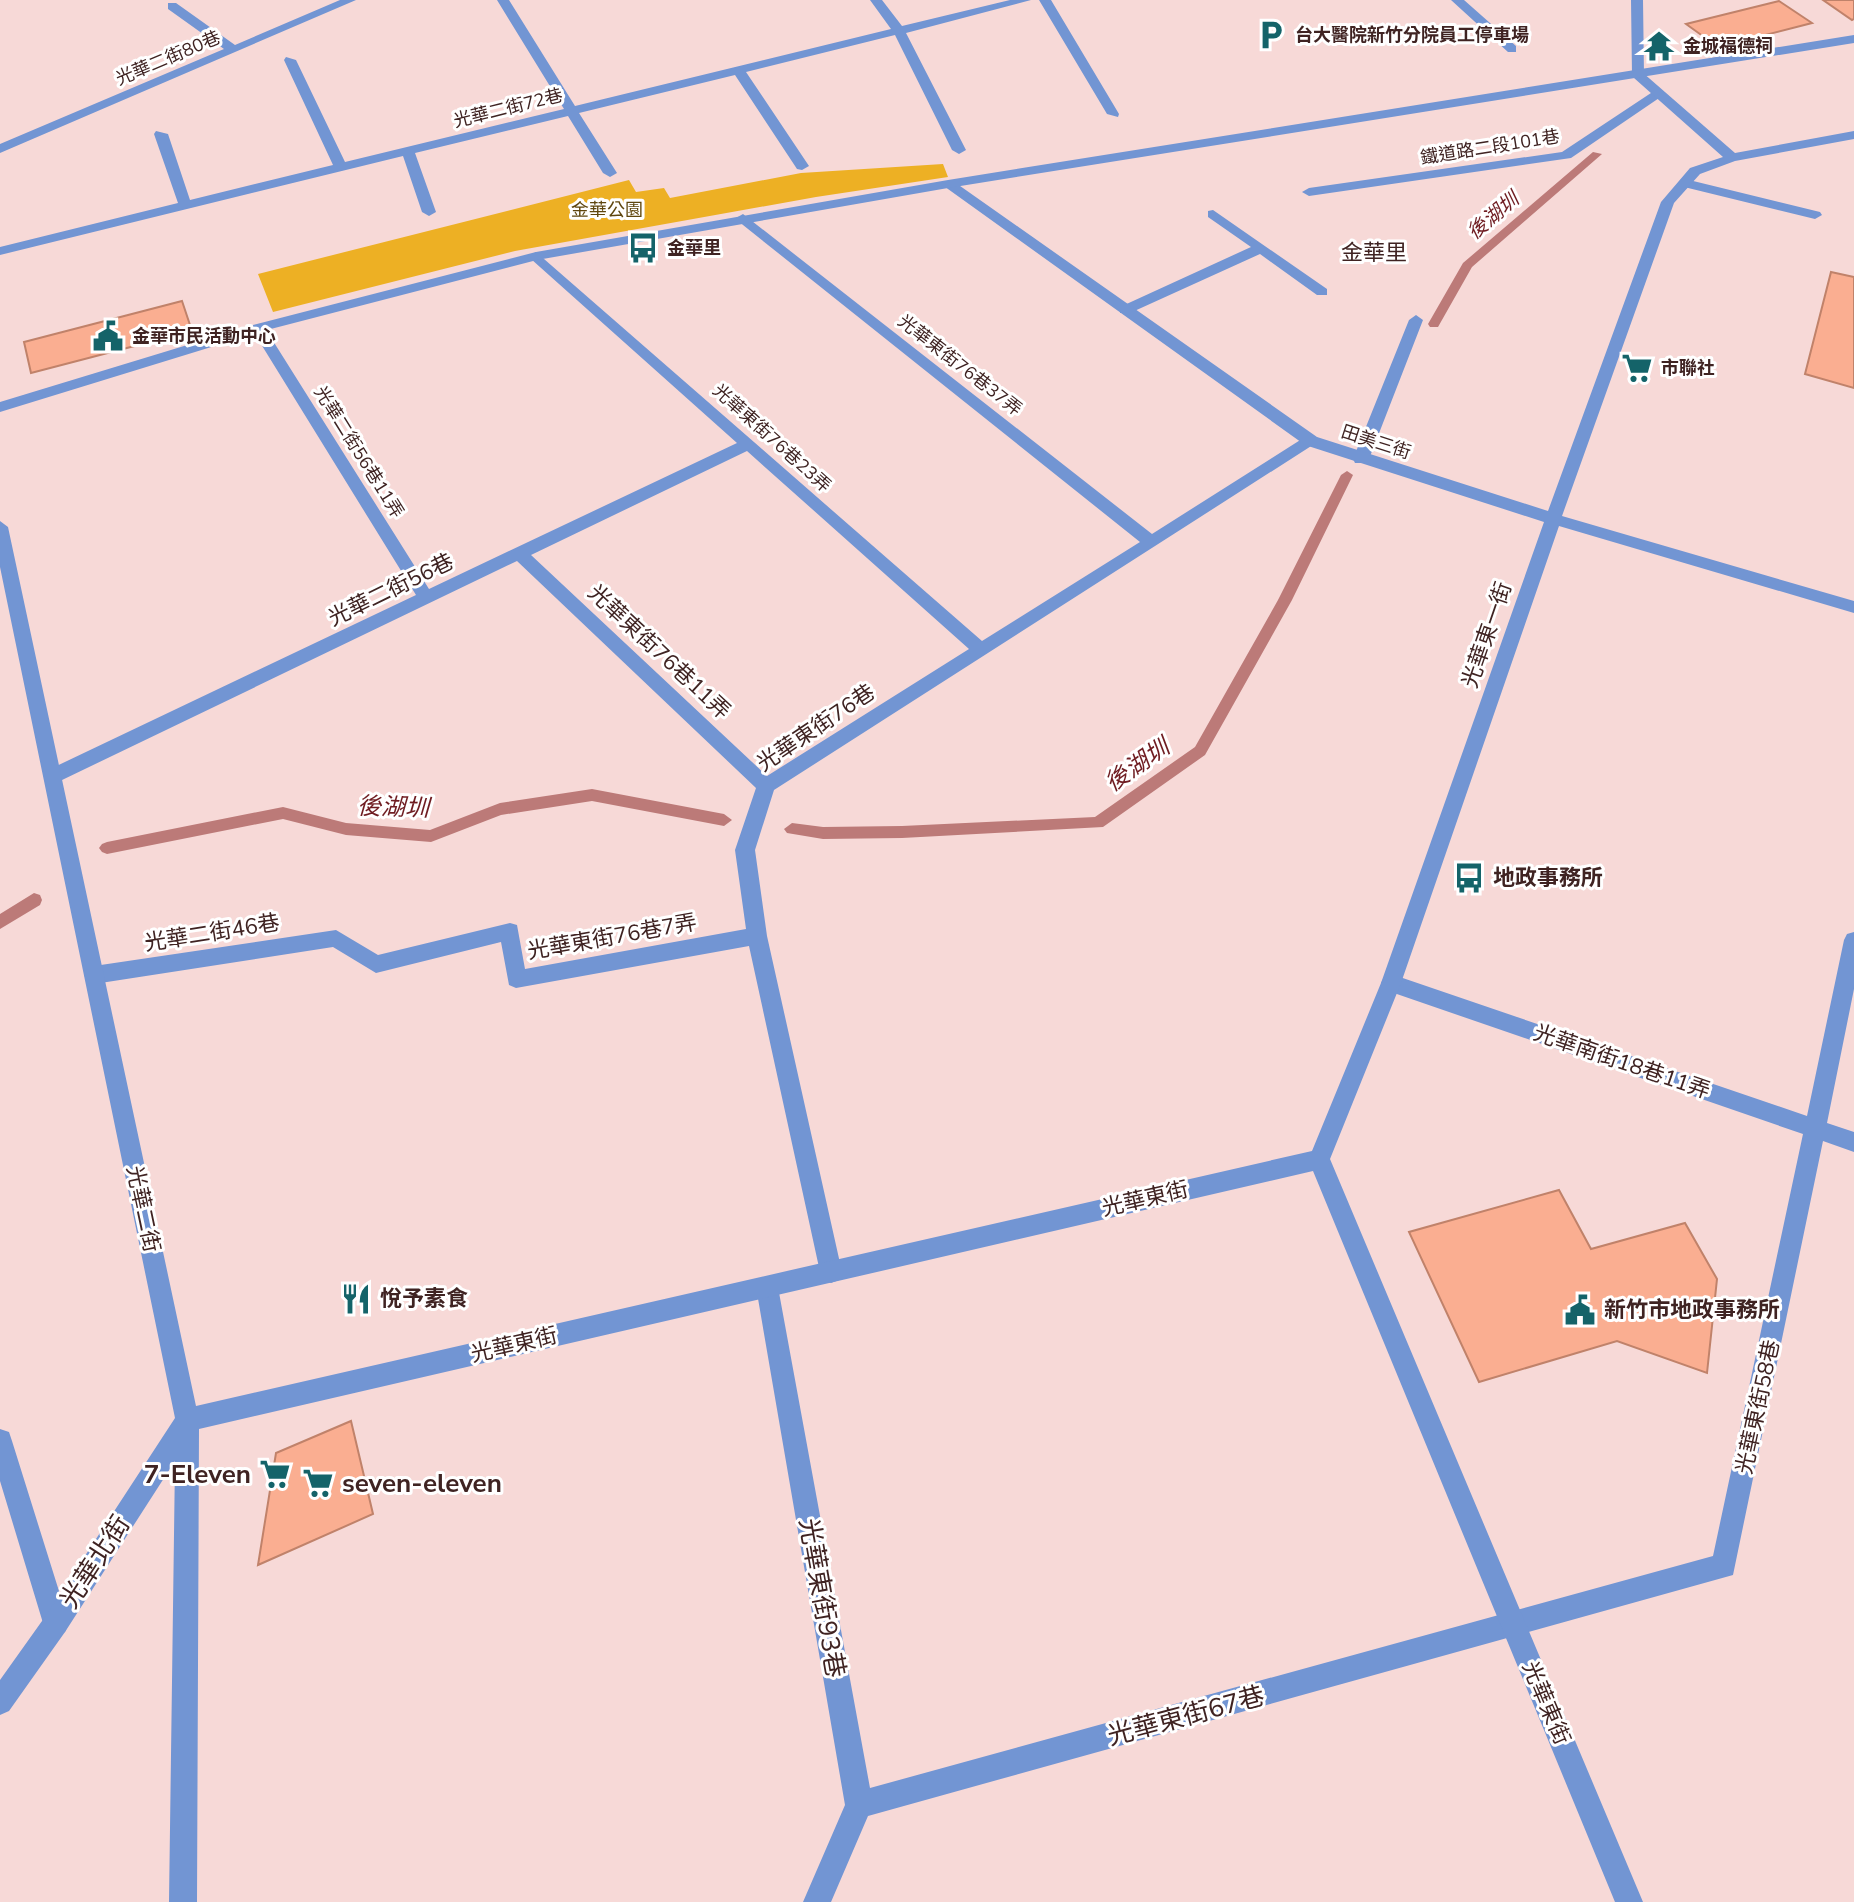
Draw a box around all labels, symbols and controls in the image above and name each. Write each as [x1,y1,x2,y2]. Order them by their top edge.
parking icon: 台大醫院新竹分院員工停車場 [1254,18,1288,52]
place label: 台大醫院新竹分院員工停車場 [1295,23,1529,47]
street label: 光華二街80巷 [112,25,224,91]
temple icon: 金城福德祠 [1642,29,1676,63]
place label: 金城福德祠 [1683,34,1773,58]
street label: 光華二街72巷 [451,83,565,133]
street label: 鐵道路二段101巷 [1419,124,1561,170]
water label: 後湖圳 [1461,184,1527,246]
park label: 金華公園 [571,198,643,222]
bus stop icon: 金華里 [626,231,660,265]
place label: 金華里 [667,236,721,260]
district label: 金華里 [1341,238,1407,268]
street label: 光華東街76巷37弄 [893,309,1027,421]
public building icon: 金華市民活動中心 [91,319,125,353]
place label: 金華市民活動中心 [132,324,276,348]
supermarket icon: 市聯社 [1620,351,1654,385]
place label: 市聯社 [1661,356,1715,380]
street label: 光華東街76巷23弄 [708,378,836,498]
street label: 光華二街56巷11弄 [309,382,409,522]
street label: 田美三街 [1338,419,1414,465]
street label: 光華二街56巷 [323,547,459,633]
street label: 光華東街76巷11弄 [581,578,737,726]
street label: 光華東一街 [1455,578,1519,692]
street label: 光華東街76巷 [751,677,881,779]
water label: 後湖圳 [1098,730,1178,799]
water label: 後湖圳 [356,790,433,824]
bus stop icon: 地政事務所 [1452,861,1486,895]
place label: 地政事務所 [1493,863,1603,893]
street label: 光華東街76巷7弄 [525,907,699,967]
street label: 光華二街46巷 [142,908,282,958]
street label: 光華南街18巷11弄 [1530,1018,1714,1106]
street label: 光華二街 [119,1163,167,1255]
street label: 光華東街 [1099,1174,1191,1224]
restaurant icon: 悅予素食 [339,1282,373,1316]
place label: 悅予素食 [380,1284,468,1314]
public building icon: 新竹市地政事務所 [1563,1293,1597,1327]
place label: 新竹市地政事務所 [1604,1295,1780,1325]
street label: 光華東街 [468,1320,560,1370]
street label: 光華東街58巷 [1729,1337,1787,1477]
place label: 7-Eleven [144,1457,251,1492]
supermarket icon: 7-Eleven [258,1457,292,1491]
supermarket icon: seven-eleven [301,1466,335,1500]
place label: seven-eleven [342,1466,502,1501]
street label: 光華北街 [52,1509,138,1615]
street label: 光華東街93巷 [791,1516,853,1680]
street label: 光華東街 [1515,1657,1577,1749]
street label: 光華東街67巷 [1104,1678,1268,1754]

